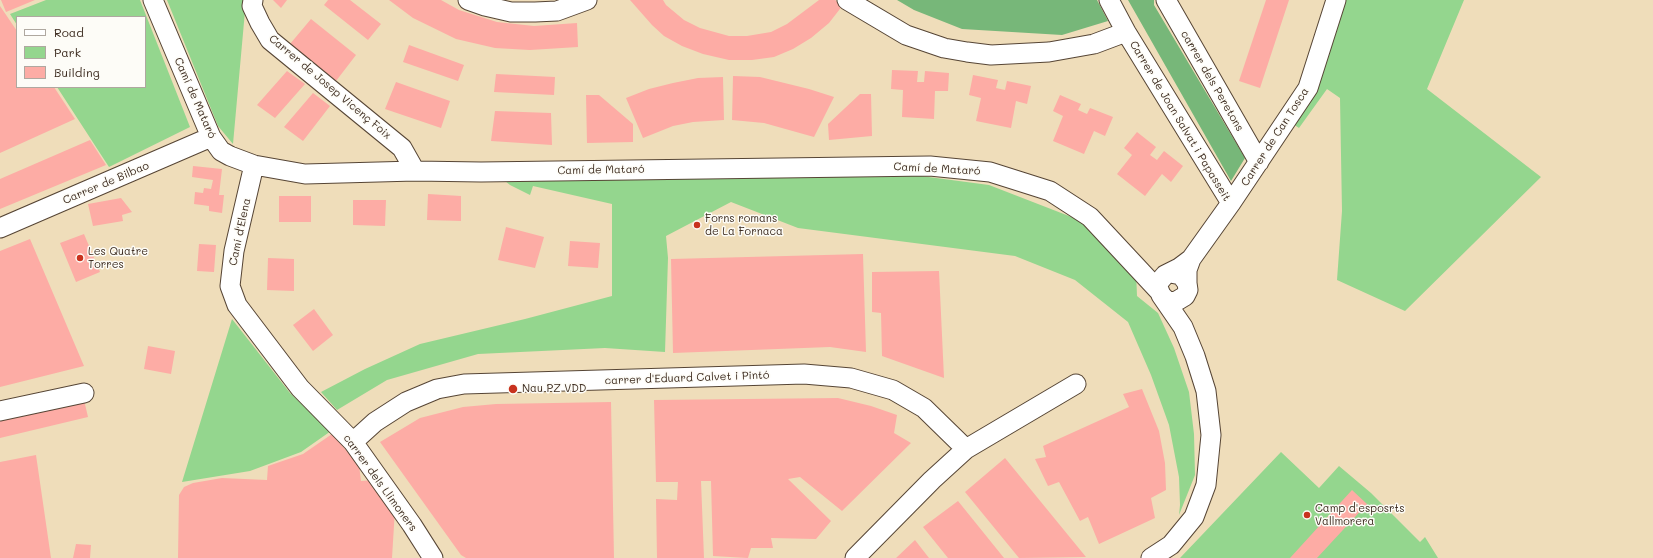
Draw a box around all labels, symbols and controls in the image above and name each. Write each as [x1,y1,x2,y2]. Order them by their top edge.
legend [16,16,146,88]
text: Road [54,24,84,40]
street label: carrer dels Peretons [1178,28,1246,134]
street label: Carrer de Josep Vicenç Foix [266,32,394,142]
street label: Carrer de Joan Salvat i Papasseit [1127,38,1233,204]
text: Park [54,44,81,60]
street label: Camí de Mataró [171,56,219,140]
text: Building [54,64,100,80]
street label: Carrer de Can Tosca [1238,85,1312,189]
street label: Carrer de Bilbao [61,159,151,207]
street label: Camí de Mataró [893,160,981,178]
street label: Camí de Mataró [557,163,645,177]
street label: Camí d'Elena [226,197,254,267]
place label: Forns romans de La Fornaca [705,212,783,238]
marker: Forns romans de La Fornaca [692,220,702,230]
place label: Les Quatre Torres [88,245,148,271]
marker: Les Quatre Torres [75,253,85,263]
street label: carrer d'Eduard Calvet i Pintó [604,369,770,387]
place label: Nau PZ VDD [522,382,586,396]
marker: Nau PZ VDD [507,383,519,395]
street label: carrer dels Llimoners [340,432,420,534]
place label: Camp d'esposrts Vallmorera [1315,502,1405,528]
marker: Camp d'esposrts Vallmorera [1302,510,1312,520]

